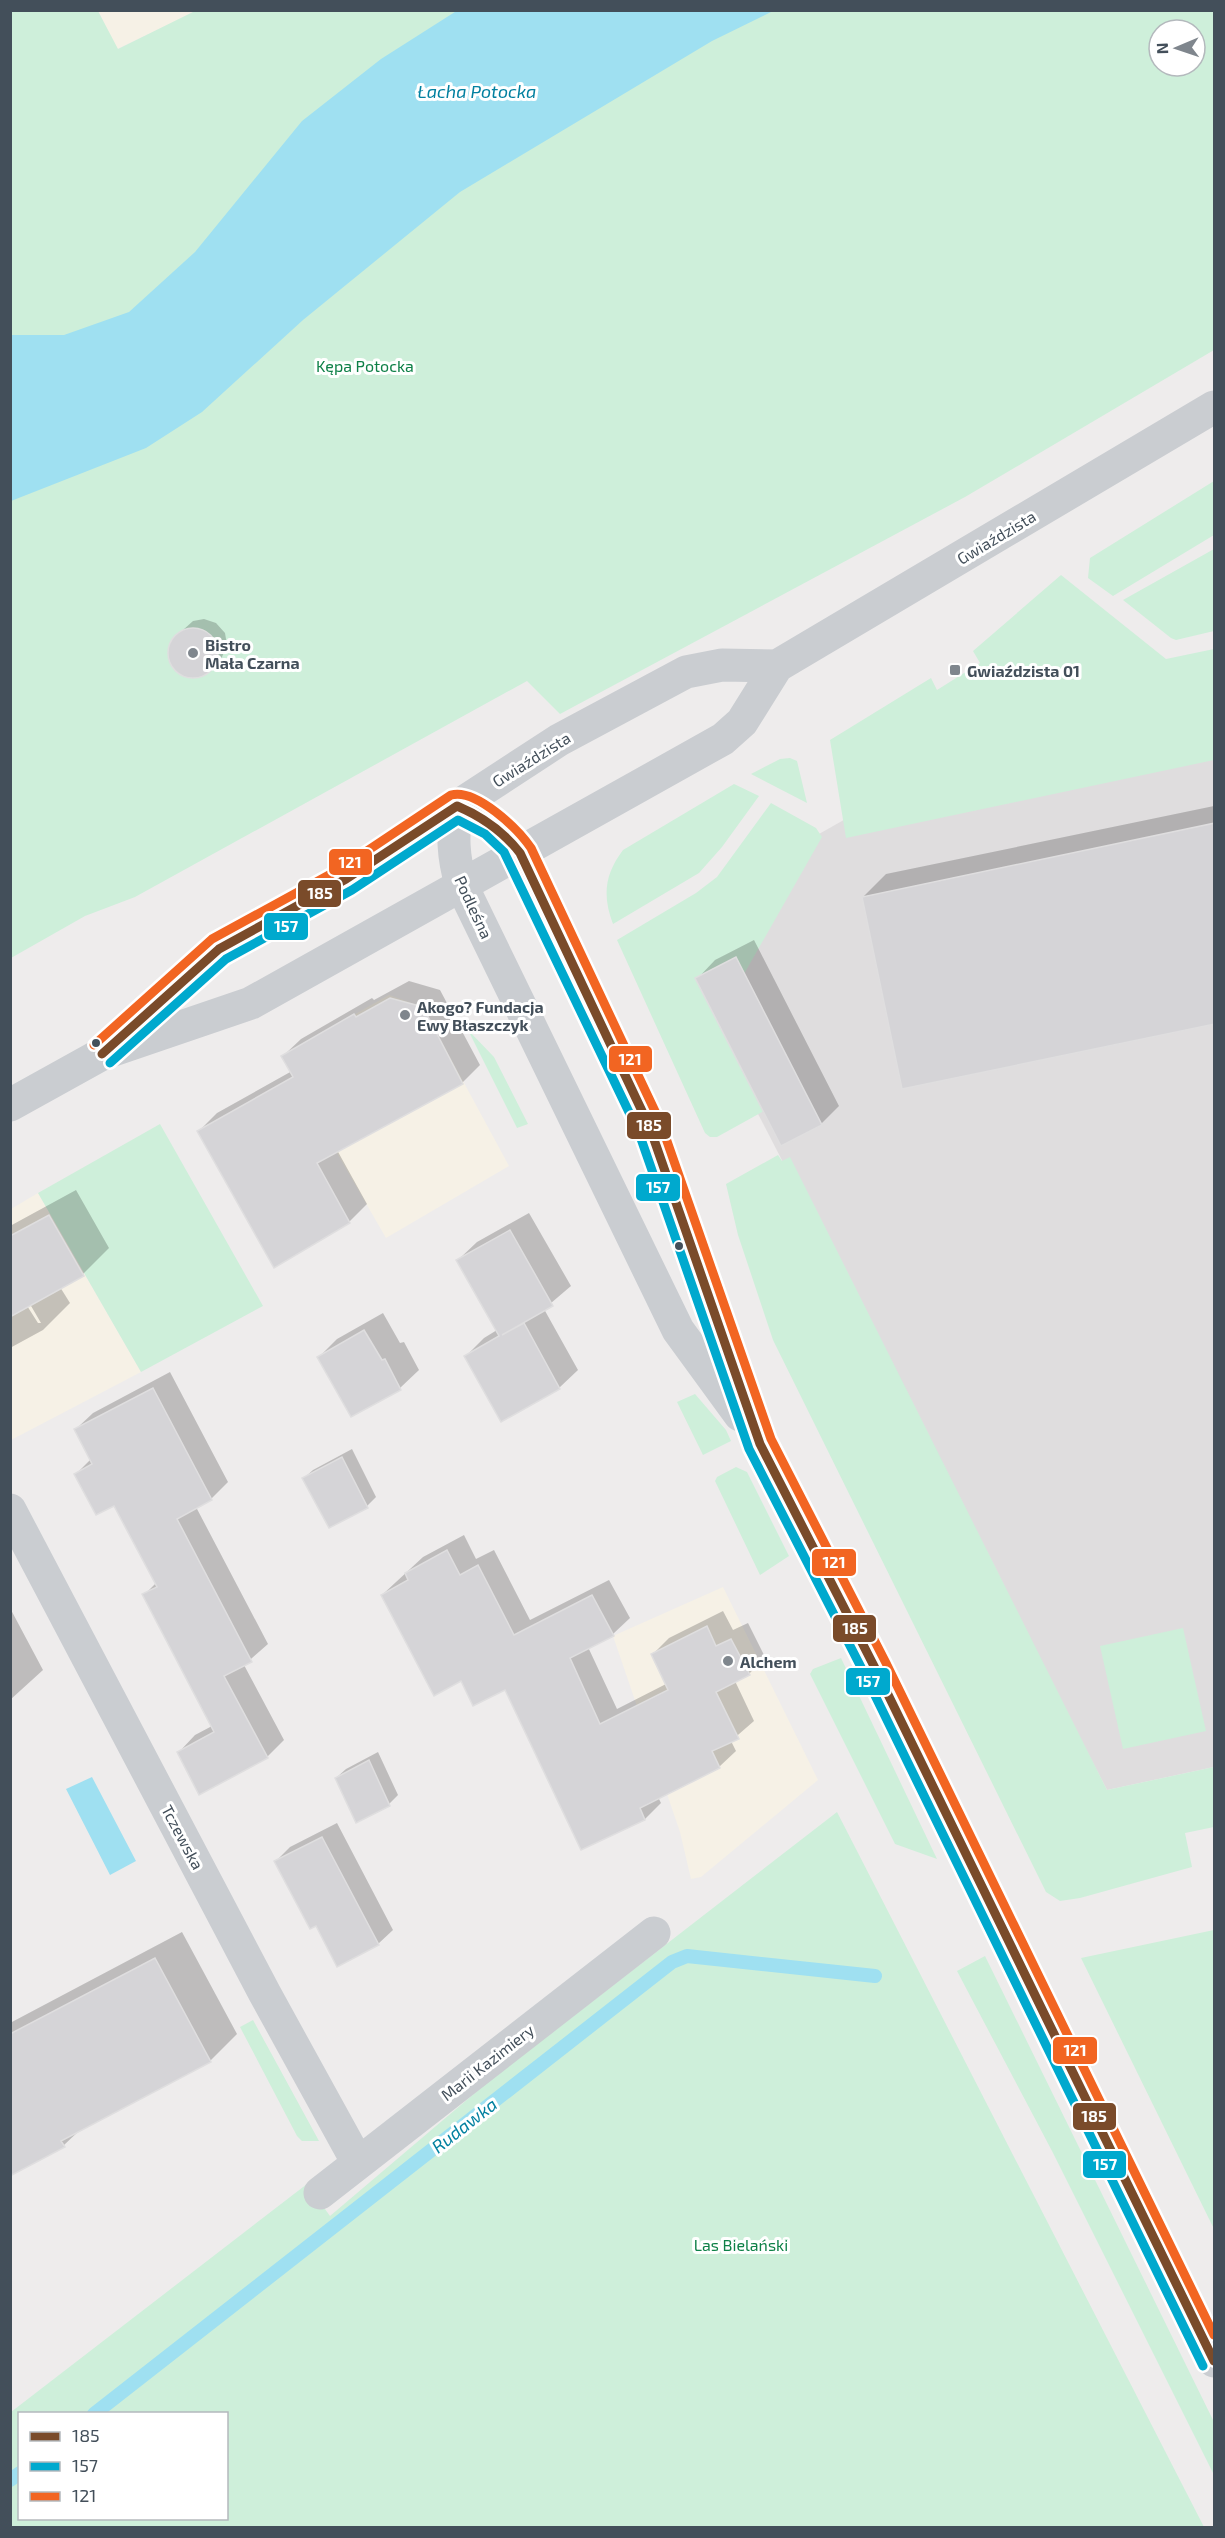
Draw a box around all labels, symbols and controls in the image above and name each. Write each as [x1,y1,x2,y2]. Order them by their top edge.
north arrow [1147,18,1207,78]
text: N [1152,42,1171,55]
water label: Łacha Potocka [418,80,536,102]
park label: Kępa Potocka [316,356,414,375]
street label: Gwiaździsta [953,506,1039,568]
place label: Bistro Mała Czarna [205,635,300,672]
marker: Bistro Mała Czarna [186,646,200,660]
place label: Gwiaździsta 01 [967,661,1080,680]
marker: Gwiaździsta 01 [948,663,962,677]
street label: Gwiaździsta [488,728,574,790]
line badge: 121 [328,848,373,876]
text: 121 [338,852,362,871]
street label: Podleśna [451,873,497,941]
line badge: 185 [297,879,342,908]
text: 185 [307,883,333,902]
line badge: 157 [263,912,309,941]
text: 157 [274,916,299,935]
place label: Akogo? Fundacja Ewy Błaszczyk [417,997,544,1035]
marker: Akogo? Fundacja Ewy Błaszczyk [398,1008,412,1022]
unlabelled marker [90,1037,102,1049]
line badge: 121 [608,1045,653,1073]
text: 121 [618,1049,642,1068]
line badge: 185 [626,1111,672,1140]
text: 185 [636,1115,662,1134]
line badge: 157 [635,1173,681,1202]
text: 157 [646,1177,671,1196]
unlabelled marker [673,1240,685,1252]
line badge: 121 [811,1548,857,1577]
text: 121 [822,1552,846,1571]
line badge: 185 [832,1614,877,1643]
text: 185 [842,1618,868,1637]
place label: Alchem [740,1652,797,1671]
marker: Alchem [721,1654,735,1668]
line badge: 157 [845,1667,891,1696]
text: 157 [856,1671,881,1690]
street label: Tczewska [158,1801,208,1873]
street label: Marii Kazimiery [437,2020,538,2104]
line badge: 121 [1052,2036,1098,2065]
text: 121 [1063,2040,1087,2059]
water label: Rudawka [427,2093,501,2157]
line badge: 185 [1072,2102,1117,2131]
text: 185 [1081,2106,1107,2125]
line badge: 157 [1082,2150,1127,2179]
text: 157 [1093,2154,1118,2173]
park label: Las Bielański [694,2235,788,2254]
legend [18,2412,228,2520]
text: 185 [72,2424,100,2446]
text: 157 [72,2454,98,2476]
text: 121 [72,2484,96,2506]

